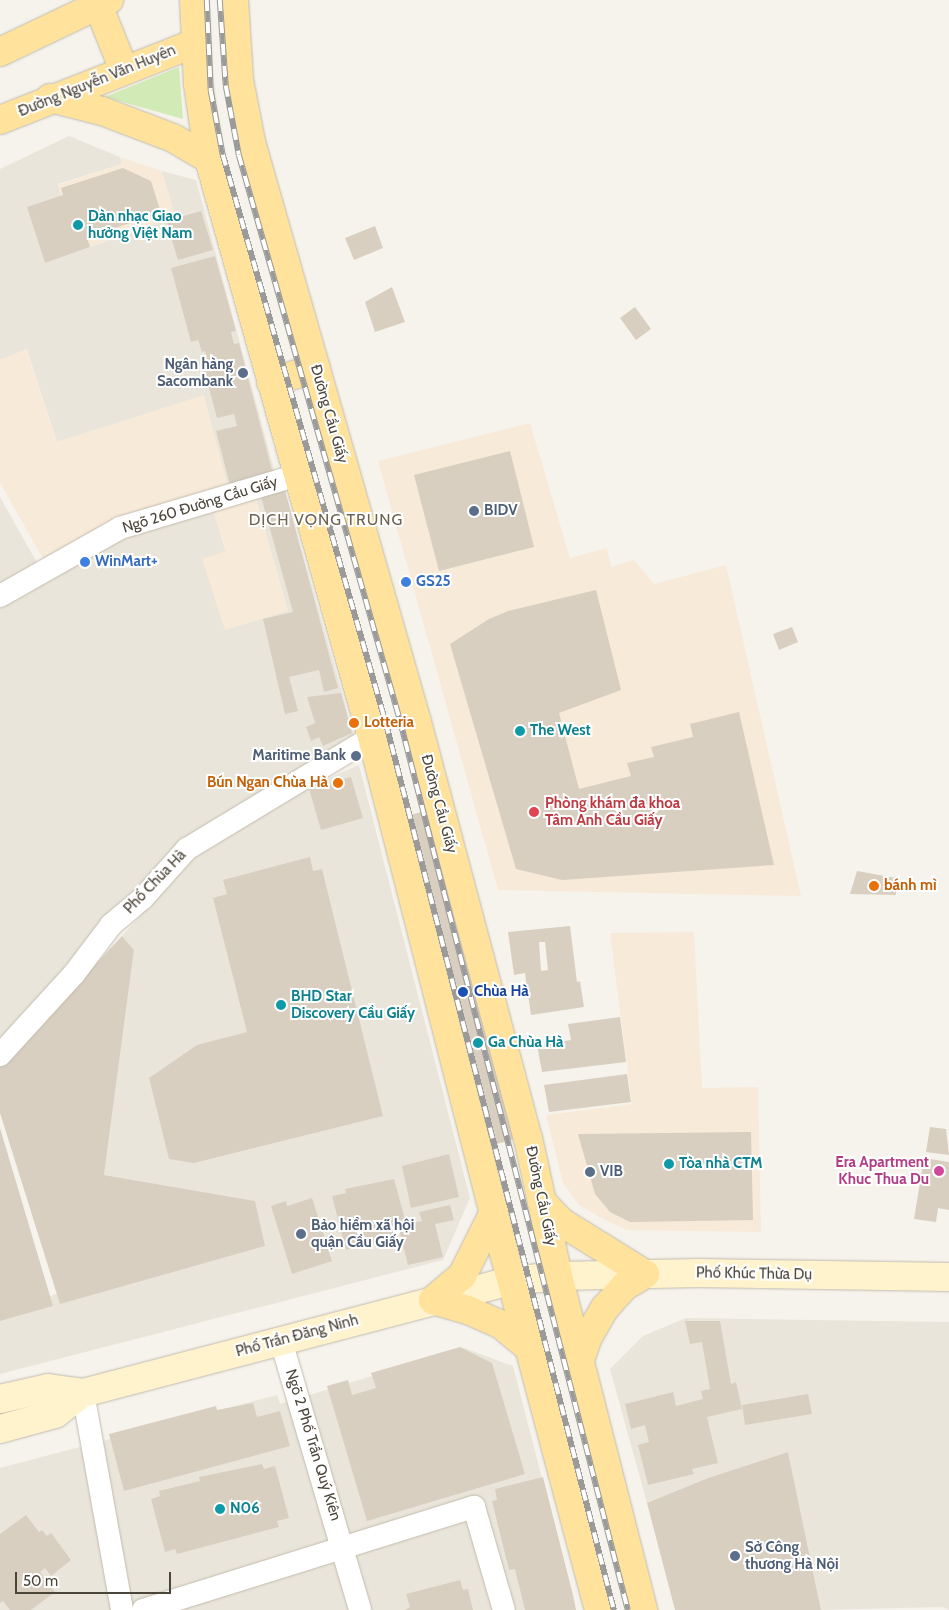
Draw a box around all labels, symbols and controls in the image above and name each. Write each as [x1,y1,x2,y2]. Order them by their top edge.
street label: Đường Nguyễn Văn Huyên [16,41,178,121]
place label: Dàn nhạc Giao hưởng Việt Nam [88,207,192,242]
marker: Dàn nhạc Giao hưởng Việt Nam [72,219,84,231]
place label: Ngân hàng Sacombank [157,355,233,390]
street label: Đường Cầu Giấy [306,363,352,465]
marker: Ngân hàng Sacombank [237,367,249,379]
street label: Ngõ 260 Đường Cầu Giấy [120,473,280,537]
place label: BIDV [484,502,518,520]
marker: BIDV [468,505,480,517]
district label: DỊCH VỌNG TRUNG [247,510,405,530]
place label: WinMart+ [95,553,158,571]
marker: WinMart+ [79,556,91,568]
place label: GS25 [416,573,451,591]
marker: GS25 [400,576,412,588]
place label: Lotteria [364,714,414,732]
marker: Lotteria [348,717,360,729]
place label: The West [530,722,591,740]
marker: The West [514,725,526,737]
place label: Maritime Bank [252,747,346,765]
marker: Maritime Bank [350,750,362,762]
street label: Đường Cầu Giấy [417,753,461,855]
place label: Bún Ngan Chùa Hà [207,774,328,792]
marker: Bún Ngan Chùa Hà [332,777,344,789]
place label: Phòng khám đa khoa Tâm Anh Cầu Giấy [545,794,680,829]
marker: Phòng khám đa khoa Tâm Anh Cầu Giấy [527,805,541,819]
street label: Phố Chùa Hà [120,846,190,918]
place label: bánh mì [884,877,937,895]
marker: bánh mì [868,880,880,892]
place label: Chùa Hà [474,983,529,1001]
marker: Chùa Hà [456,985,470,999]
place label: BHD Star Discovery Cầu Giấy [291,987,415,1022]
marker: BHD Star Discovery Cầu Giấy [275,999,287,1011]
place label: Ga Chùa Hà [488,1034,564,1052]
marker: Ga Chùa Hà [472,1037,484,1049]
street label: Đường Cầu Giấy [522,1144,560,1248]
place label: Era Apartment Khuc Thua Du [835,1153,929,1188]
place label: Tòa nhà CTM [679,1155,763,1173]
marker: Tòa nhà CTM [663,1158,675,1170]
place label: VIB [600,1163,623,1181]
marker: Era Apartment Khuc Thua Du [933,1165,945,1177]
marker: VIB [584,1166,596,1178]
place label: Bảo hiểm xã hội quận Cầu Giấy [311,1216,414,1251]
marker: Bảo hiểm xã hội quận Cầu Giấy [295,1228,307,1240]
street label: Phố Khúc Thừa Dụ [696,1264,812,1284]
street label: Phố Trần Đăng Ninh [234,1311,360,1361]
street label: Ngõ 2 Phố Trần Quý Kiên [281,1367,345,1523]
place label: N06 [230,1500,260,1518]
marker: N06 [214,1503,226,1515]
place label: Sở Công thương Hà Nội [745,1538,839,1573]
marker: Sở Công thương Hà Nội [729,1550,741,1562]
scale bar [18,1562,174,1594]
text: 50 m [23,1572,58,1590]

